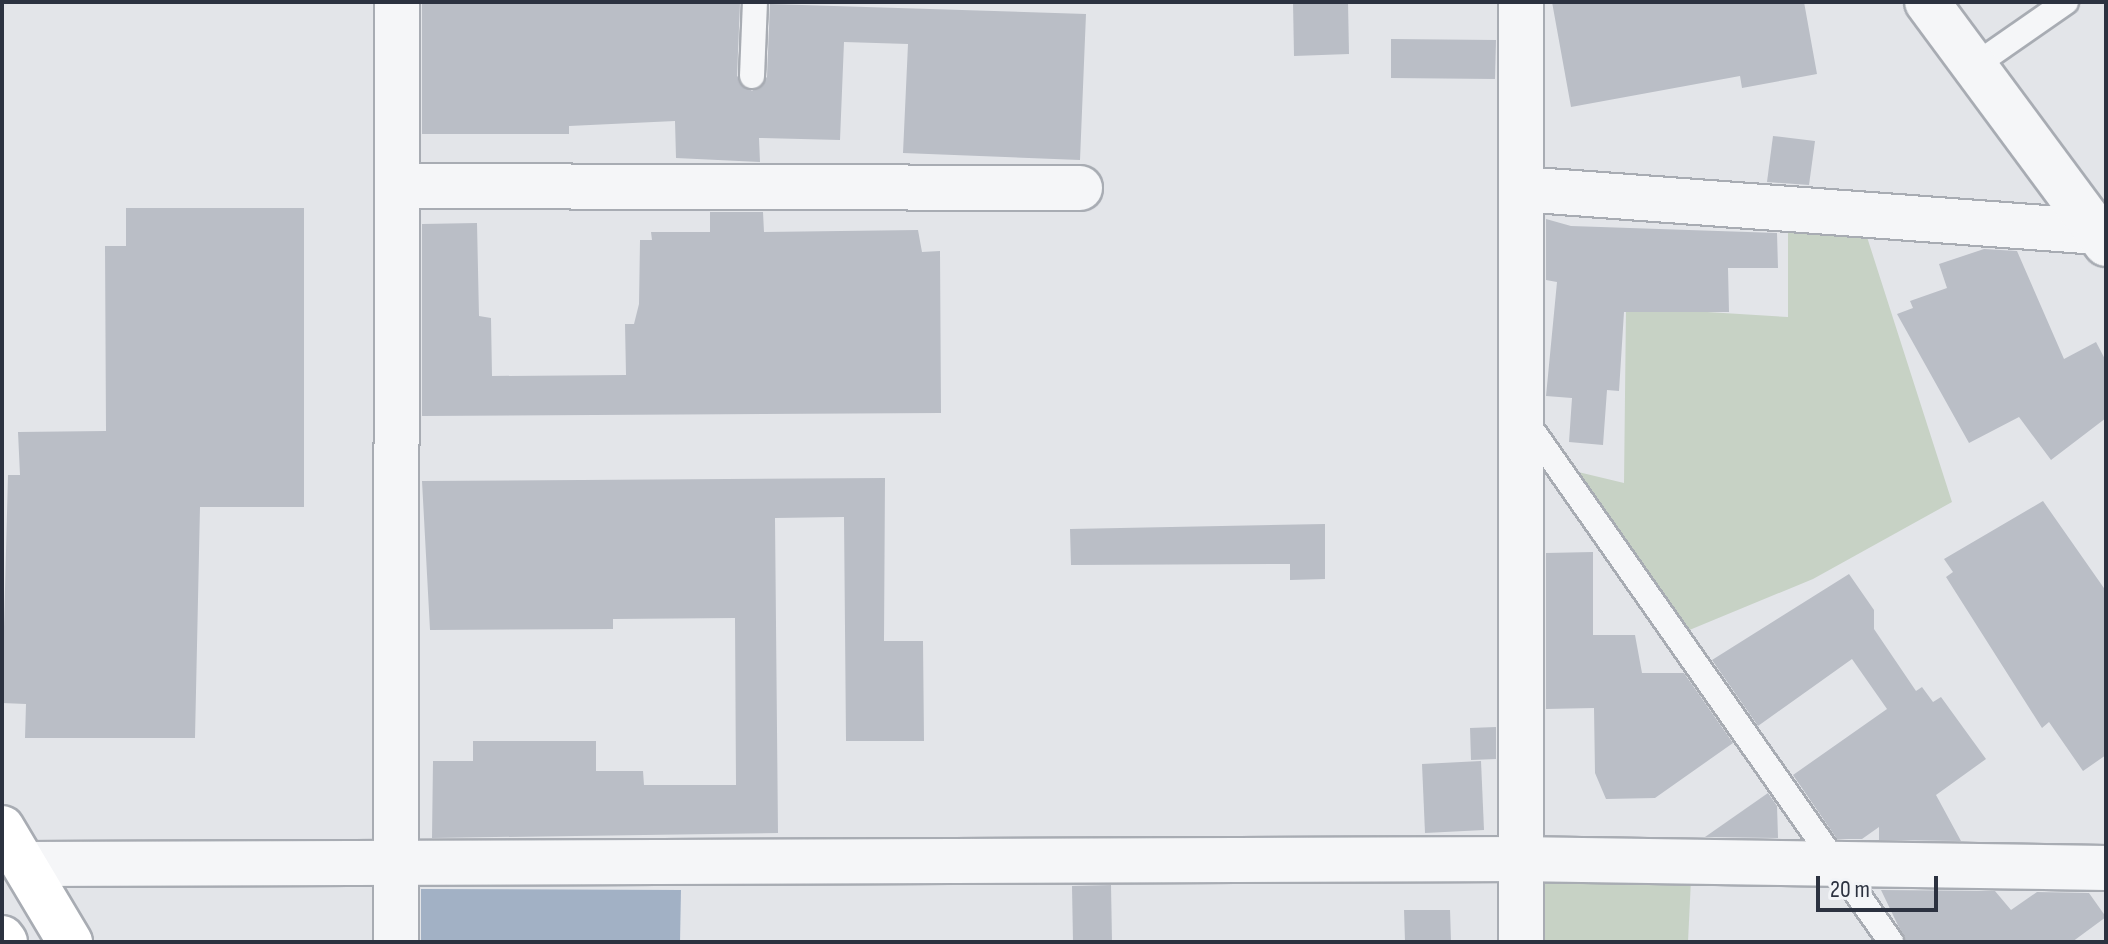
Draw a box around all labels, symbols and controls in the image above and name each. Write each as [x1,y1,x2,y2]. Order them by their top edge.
scale bar [1820,860,1942,910]
text: 20 m [1830,875,1870,904]

